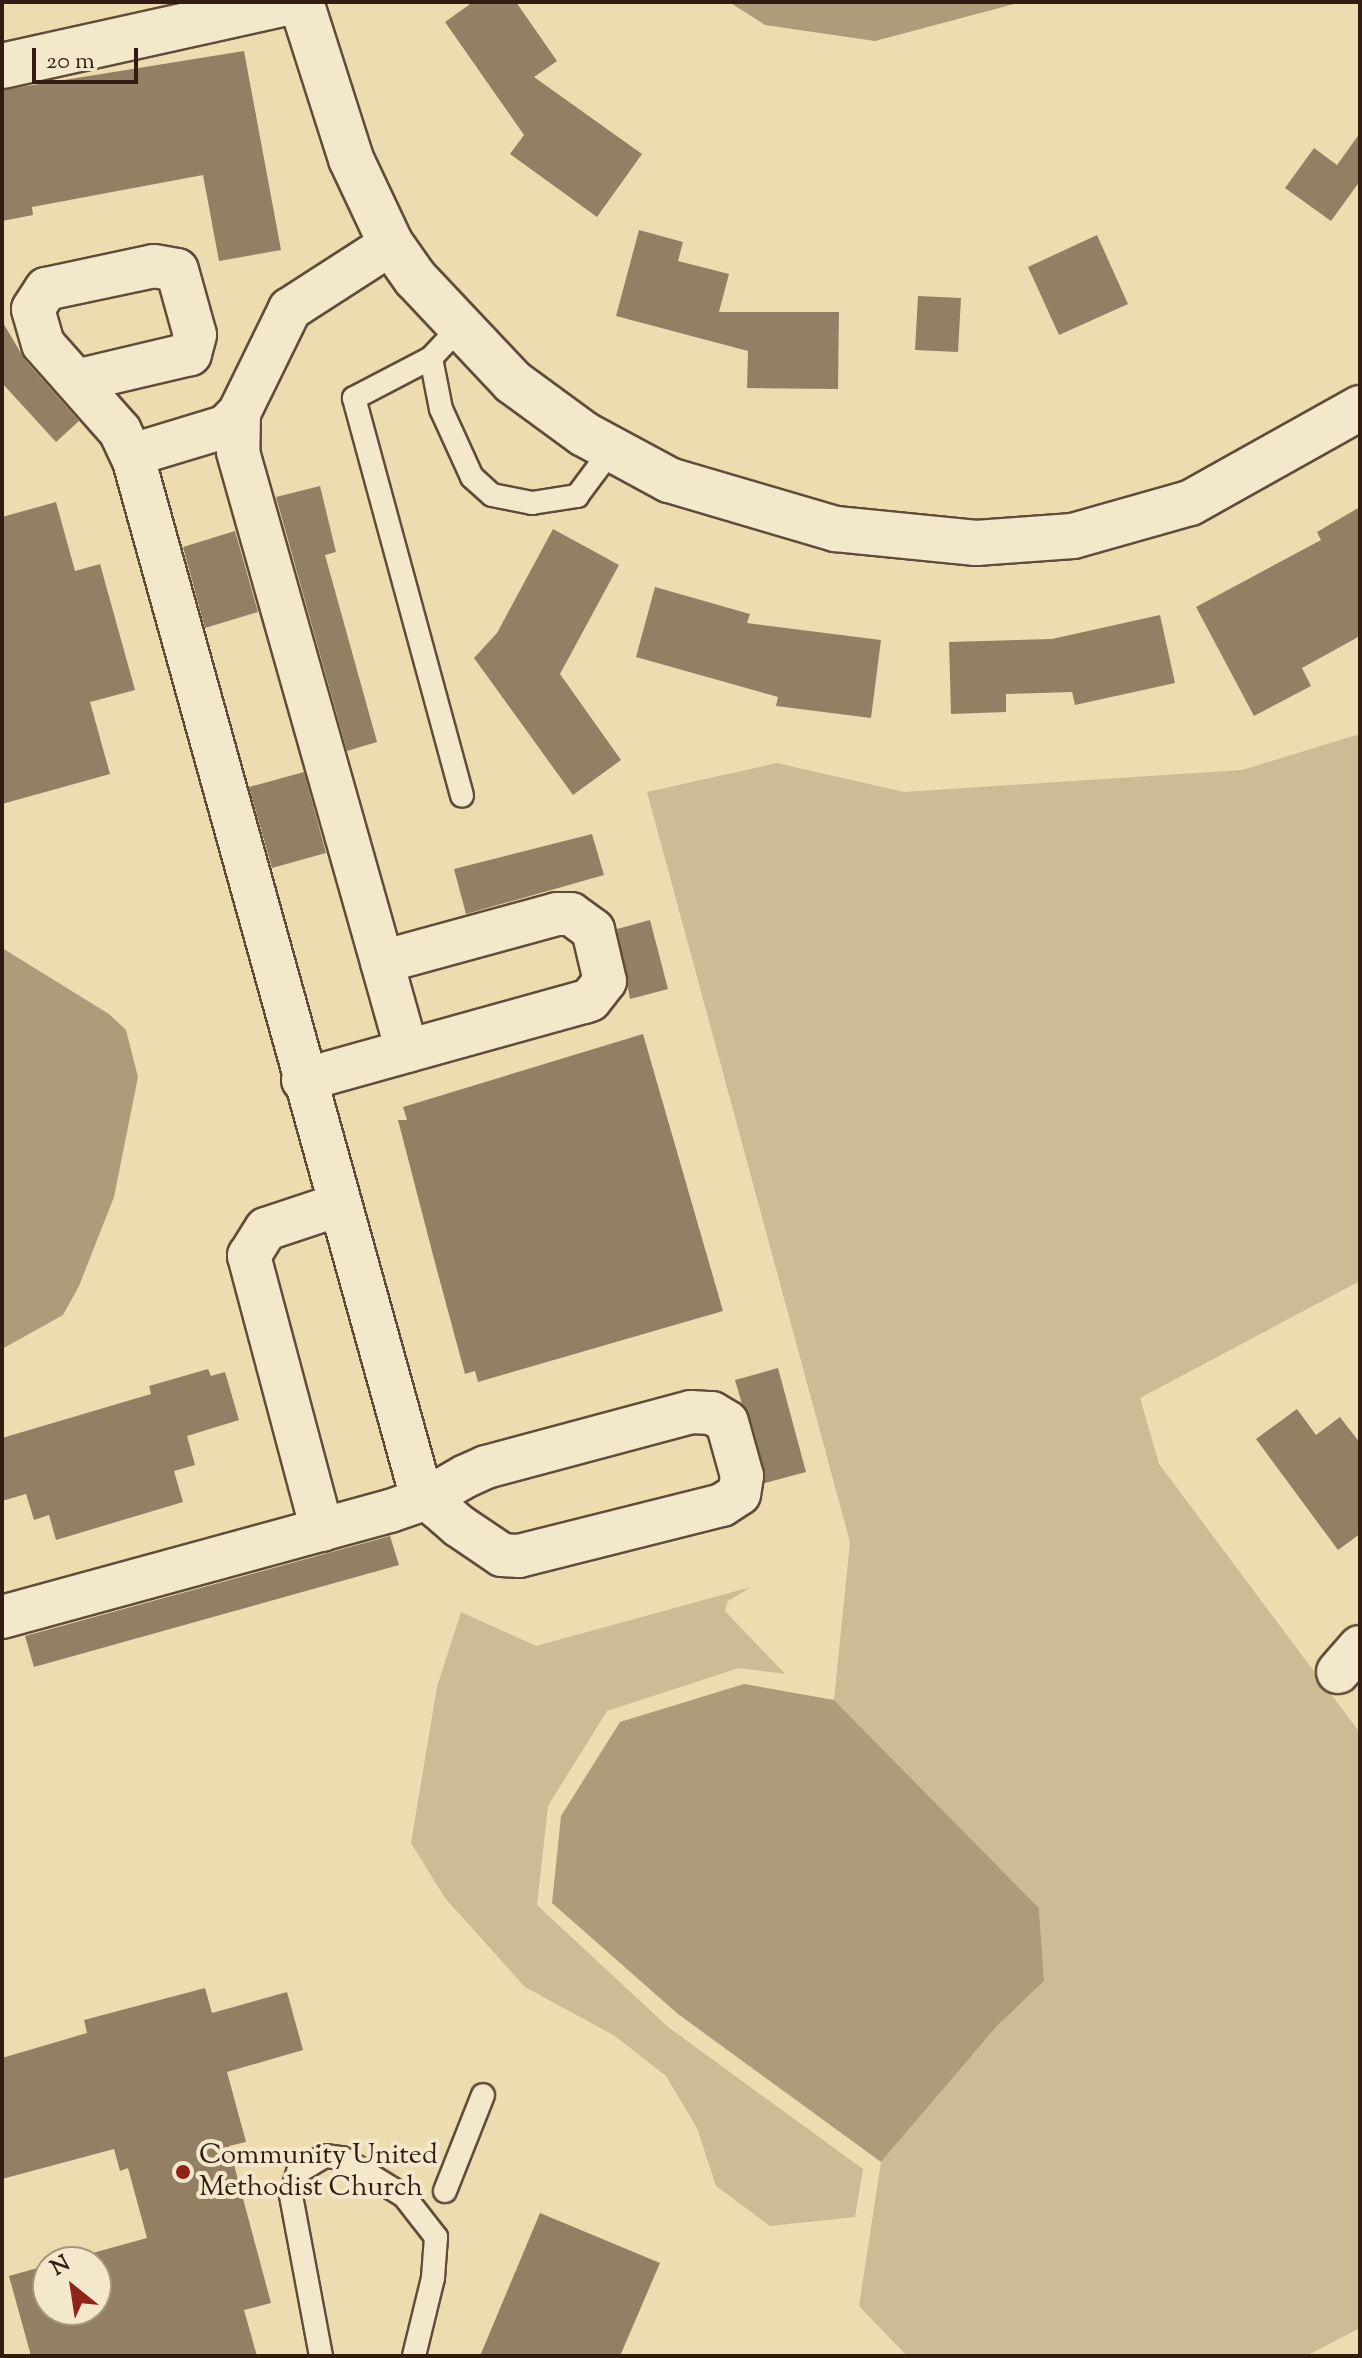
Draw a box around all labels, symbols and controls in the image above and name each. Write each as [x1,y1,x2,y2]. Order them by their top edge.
scale bar [36,32,142,82]
text: 20 m [46,45,95,79]
place label: Community United Methodist Church [199,2139,438,2205]
marker: Community United Methodist Church [174,2163,192,2181]
north arrow [32,2246,112,2326]
text: N [45,2249,77,2285]

